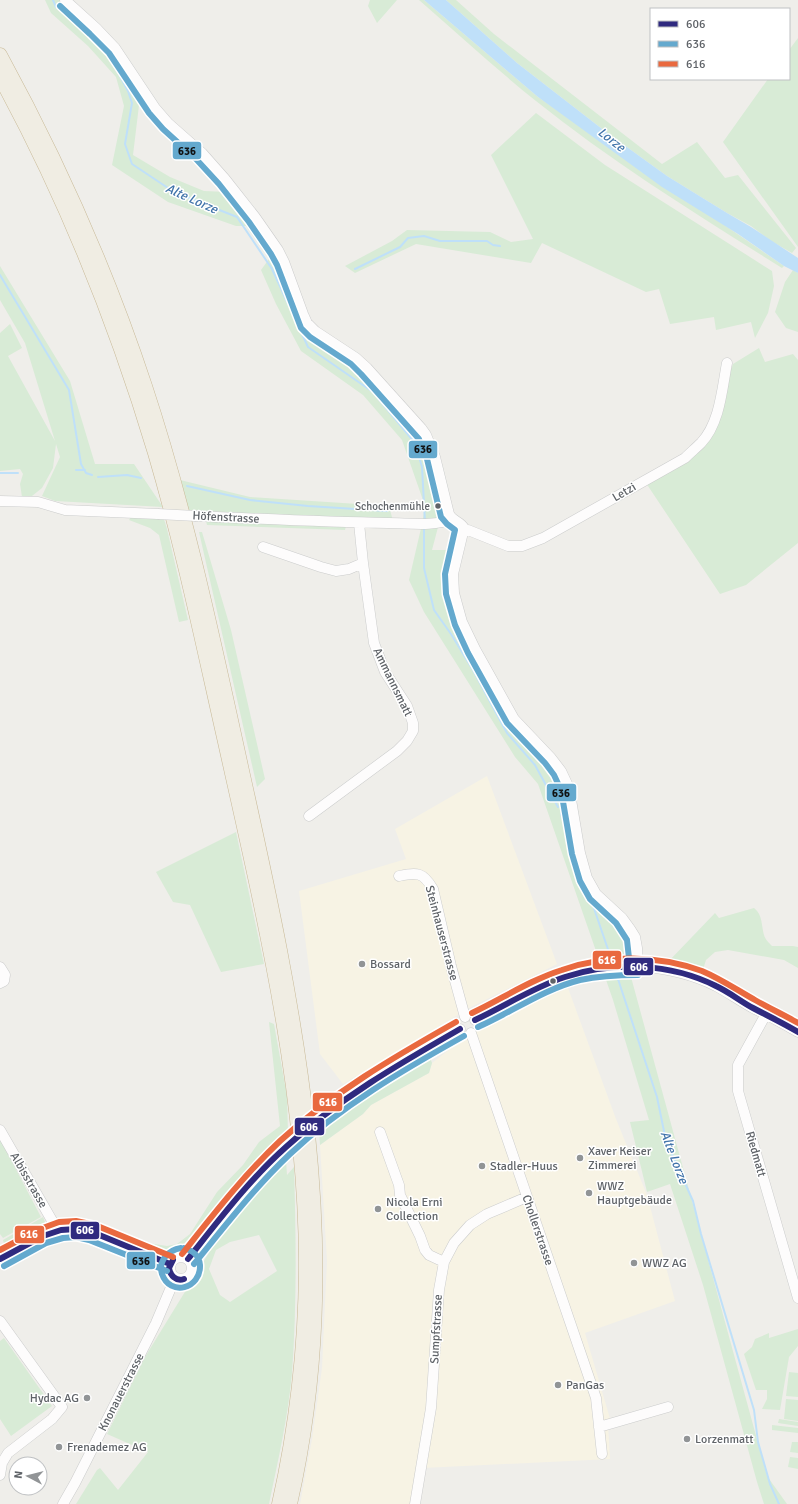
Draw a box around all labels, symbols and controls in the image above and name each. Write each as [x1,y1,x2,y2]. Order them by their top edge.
legend [650,8,790,80]
text: 606 [686,17,705,32]
text: 636 [686,37,705,52]
text: 616 [686,57,705,72]
water label: Lorze [595,124,629,156]
line badge: 636 [172,141,202,160]
text: 636 [178,145,196,158]
water label: Alte Lorze [163,180,222,218]
line badge: 636 [408,440,438,459]
text: 636 [414,443,432,456]
street label: Letzi [610,480,639,505]
place label: Schochenmühle [355,500,430,513]
marker: Schochenmühle [433,501,443,511]
street label: Höfenstrasse [192,508,260,527]
street label: Ammannsmatt [369,645,416,719]
line badge: 636 [546,783,577,802]
text: 636 [552,787,570,800]
street label: Steinhauserstrasse [422,884,461,982]
line badge: 616 [592,950,622,970]
text: 616 [598,954,616,967]
place label: Bossard [370,957,411,972]
line badge: 606 [623,957,654,976]
marker: Bossard [357,959,367,969]
text: 606 [630,961,648,974]
unlabelled marker [548,976,558,986]
line badge: 616 [312,1092,343,1112]
text: 616 [319,1096,337,1109]
line badge: 606 [294,1117,325,1136]
text: 606 [300,1121,318,1134]
water label: Alte Lorze [657,1129,692,1187]
street label: Riedmatt [742,1130,769,1179]
place label: Xaver Keiser Zimmerei [588,1144,652,1173]
street label: Albisstrasse [7,1150,51,1211]
marker: Xaver Keiser Zimmerei [575,1153,585,1163]
place label: Stadler-Huus [490,1159,558,1174]
marker: Stadler-Huus [477,1161,487,1171]
place label: WWZ Hauptgebäude [597,1179,672,1208]
marker: WWZ Hauptgebäude [584,1188,594,1198]
street label: Chollerstrasse [518,1193,557,1267]
place label: Nicola Erni Collection [386,1195,443,1224]
marker: Nicola Erni Collection [373,1204,383,1214]
line badge: 606 [70,1221,100,1240]
text: 606 [76,1224,94,1237]
line badge: 616 [14,1225,45,1244]
text: 616 [20,1228,38,1241]
line badge: 636 [126,1251,156,1270]
text: 636 [132,1255,150,1268]
place label: WWZ AG [642,1256,687,1271]
marker: WWZ AG [629,1258,639,1268]
street label: Sumpfstrasse [427,1294,446,1364]
street label: Knonauerstrasse [95,1351,148,1434]
place label: PanGas [566,1378,604,1393]
marker: PanGas [553,1380,563,1390]
place label: Hydac AG [30,1391,79,1406]
marker: Hydac AG [82,1393,92,1403]
place label: Lorzenmatt [695,1432,753,1447]
marker: Lorzenmatt [682,1434,692,1444]
place label: Frenademez AG [67,1440,147,1455]
marker: Frenademez AG [54,1442,64,1452]
north arrow [8,1456,48,1496]
text: N [12,1470,25,1479]

